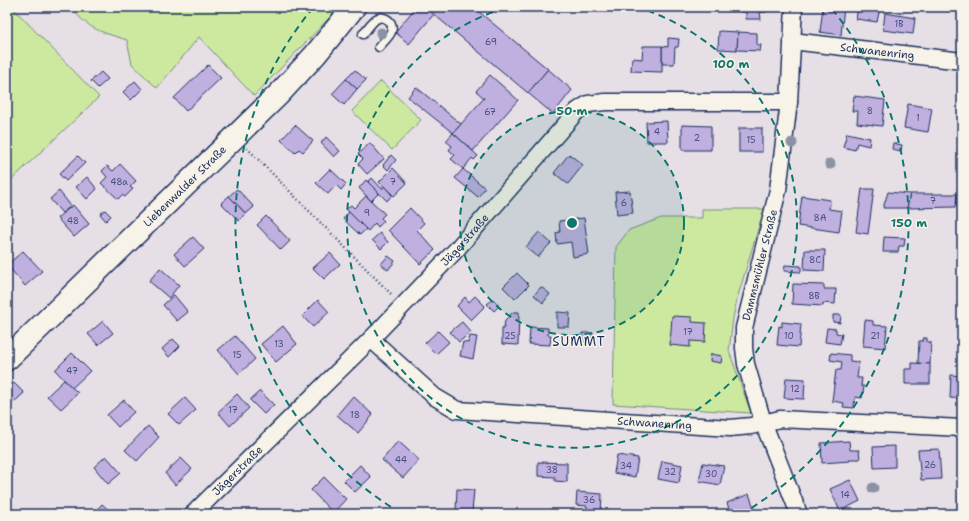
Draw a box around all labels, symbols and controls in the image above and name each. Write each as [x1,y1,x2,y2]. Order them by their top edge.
house number: 1B [894,18,904,30]
house number: 69 [485,36,497,48]
street label: Schwanenring [839,39,916,63]
text: 100 m [713,56,750,72]
text: 50 m [557,103,588,119]
house number: 8 [867,105,873,117]
house number: 67 [484,106,496,118]
house number: 1 [916,112,920,124]
house number: 4 [654,126,660,138]
house number: 2 [694,132,700,144]
house number: 15 [746,134,756,146]
street label: Liebenwalder Straße [140,142,230,230]
house number: 48a [110,176,128,188]
house number: 7 [390,176,396,188]
house number: 7 [930,195,936,207]
house number: 6 [621,197,627,209]
house number: 9 [364,207,370,219]
street label: Dammsmühler Straße [739,208,781,322]
street label: Jägerstraße [437,210,492,269]
house number: 8A [814,212,827,224]
house number: 48 [67,215,79,227]
text: 150 m [891,215,927,231]
centre of rings [565,216,579,230]
house number: 8C [809,254,821,266]
house number: 8B [808,290,820,302]
house number: 17 [683,326,693,338]
house number: 25 [504,330,516,342]
house number: 10 [784,330,794,342]
house number: 21 [870,330,880,342]
district label: SUMMT [552,333,606,350]
house number: 13 [274,338,284,350]
house number: 15 [232,349,242,361]
house number: 47 [66,365,78,377]
house number: 12 [790,383,800,395]
house number: 17 [228,404,238,416]
house number: 18 [350,409,360,421]
street label: Schwanenring [617,413,693,433]
street label: Jägerstraße [209,442,266,499]
house number: 44 [395,454,407,466]
house number: 26 [924,459,936,471]
house number: 34 [620,460,632,472]
house number: 38 [546,464,558,476]
house number: 32 [664,466,676,478]
house number: 30 [705,468,717,480]
house number: 14 [840,489,850,501]
house number: 36 [583,494,595,506]

